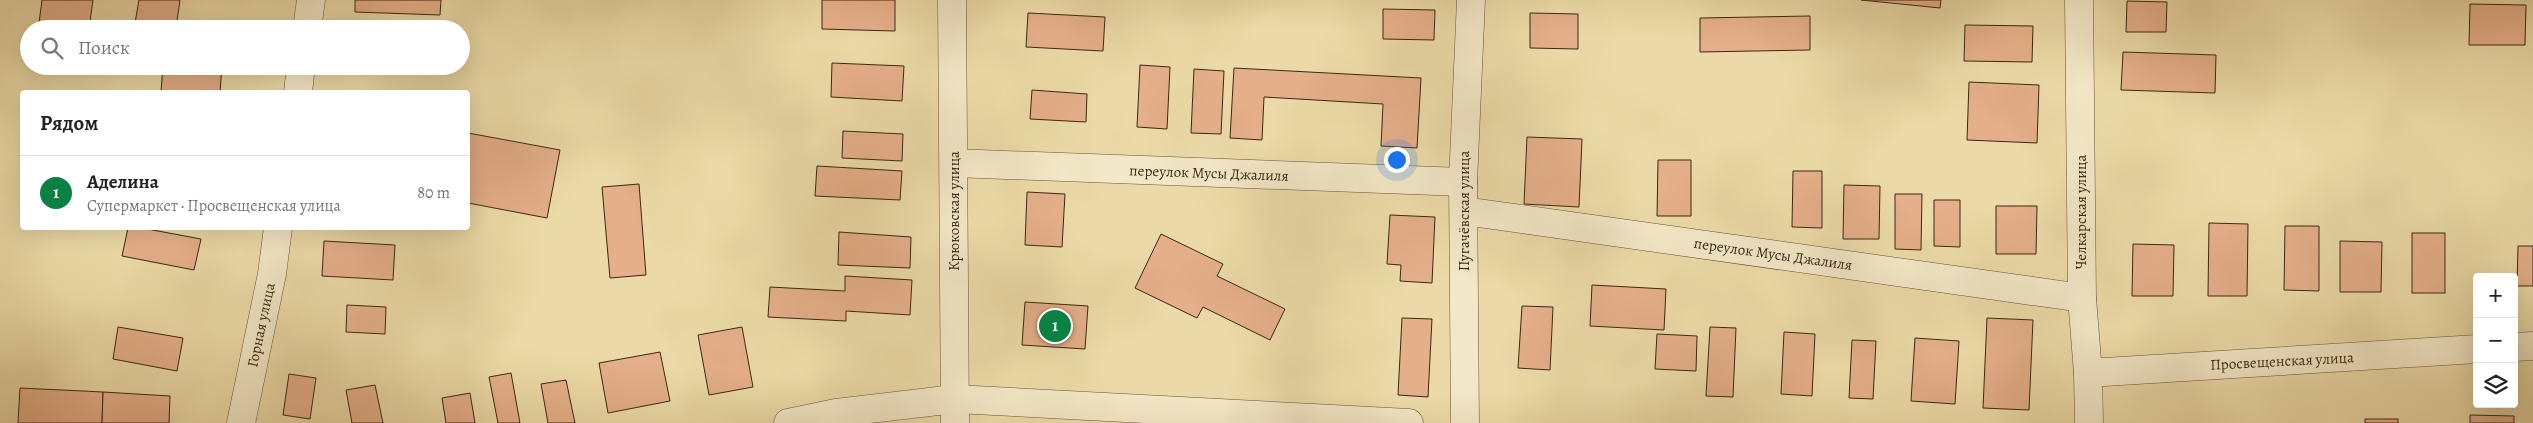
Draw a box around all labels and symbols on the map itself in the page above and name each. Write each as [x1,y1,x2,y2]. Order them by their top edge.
your location [1384,147,1410,173]
street label: Крюковская улица [944,151,964,271]
street label: Пугачёвская улица [1454,151,1474,271]
street label: Челкарская улица [2071,155,2091,269]
street label: переулок Мусы Джалиля [1129,160,1289,186]
street label: переулок Мусы Джалиля [1693,233,1853,275]
street label: Горная улица [242,281,280,369]
pin: 1 [1039,307,1071,345]
street label: Просвещенская улица [2210,347,2354,375]

